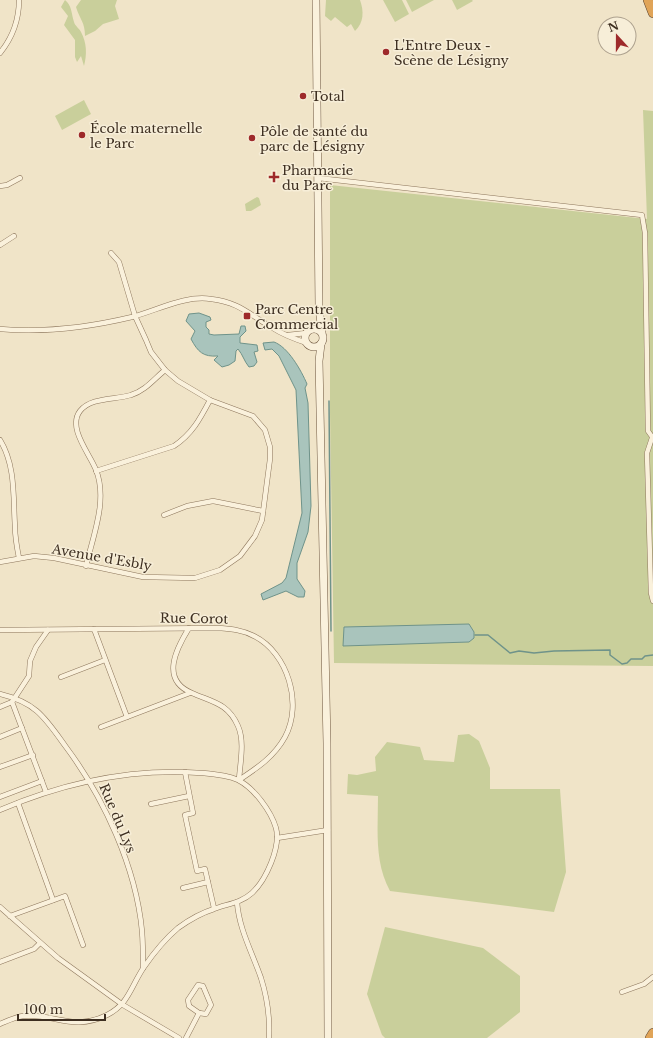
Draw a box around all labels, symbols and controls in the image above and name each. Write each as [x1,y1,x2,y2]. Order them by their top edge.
north arrow [597,16,637,56]
text: N [606,18,621,35]
place label: L'Entre Deux - Scène de Lésigny [394,37,510,69]
marker: L'Entre Deux - Scène de Lésigny [381,47,391,57]
place label: Total [311,88,345,105]
marker: Total [298,91,308,101]
place label: École maternelle le Parc [90,120,202,152]
place label: Pôle de santé du parc de Lésigny [260,123,368,155]
marker: École maternelle le Parc [77,130,87,140]
marker: Pôle de santé du parc de Lésigny [247,133,257,143]
place label: Pharmacie du Parc [282,162,353,194]
marker: Pharmacie du Parc [269,172,279,182]
place label: Parc Centre Commercial [255,301,338,333]
marker: Parc Centre Commercial [242,311,252,321]
street label: Avenue d'Esbly [50,540,154,575]
street label: Rue Corot [160,609,228,628]
street label: Rue du Lys [95,781,140,856]
scale bar [18,996,105,1022]
text: 100 m [24,1002,63,1017]

